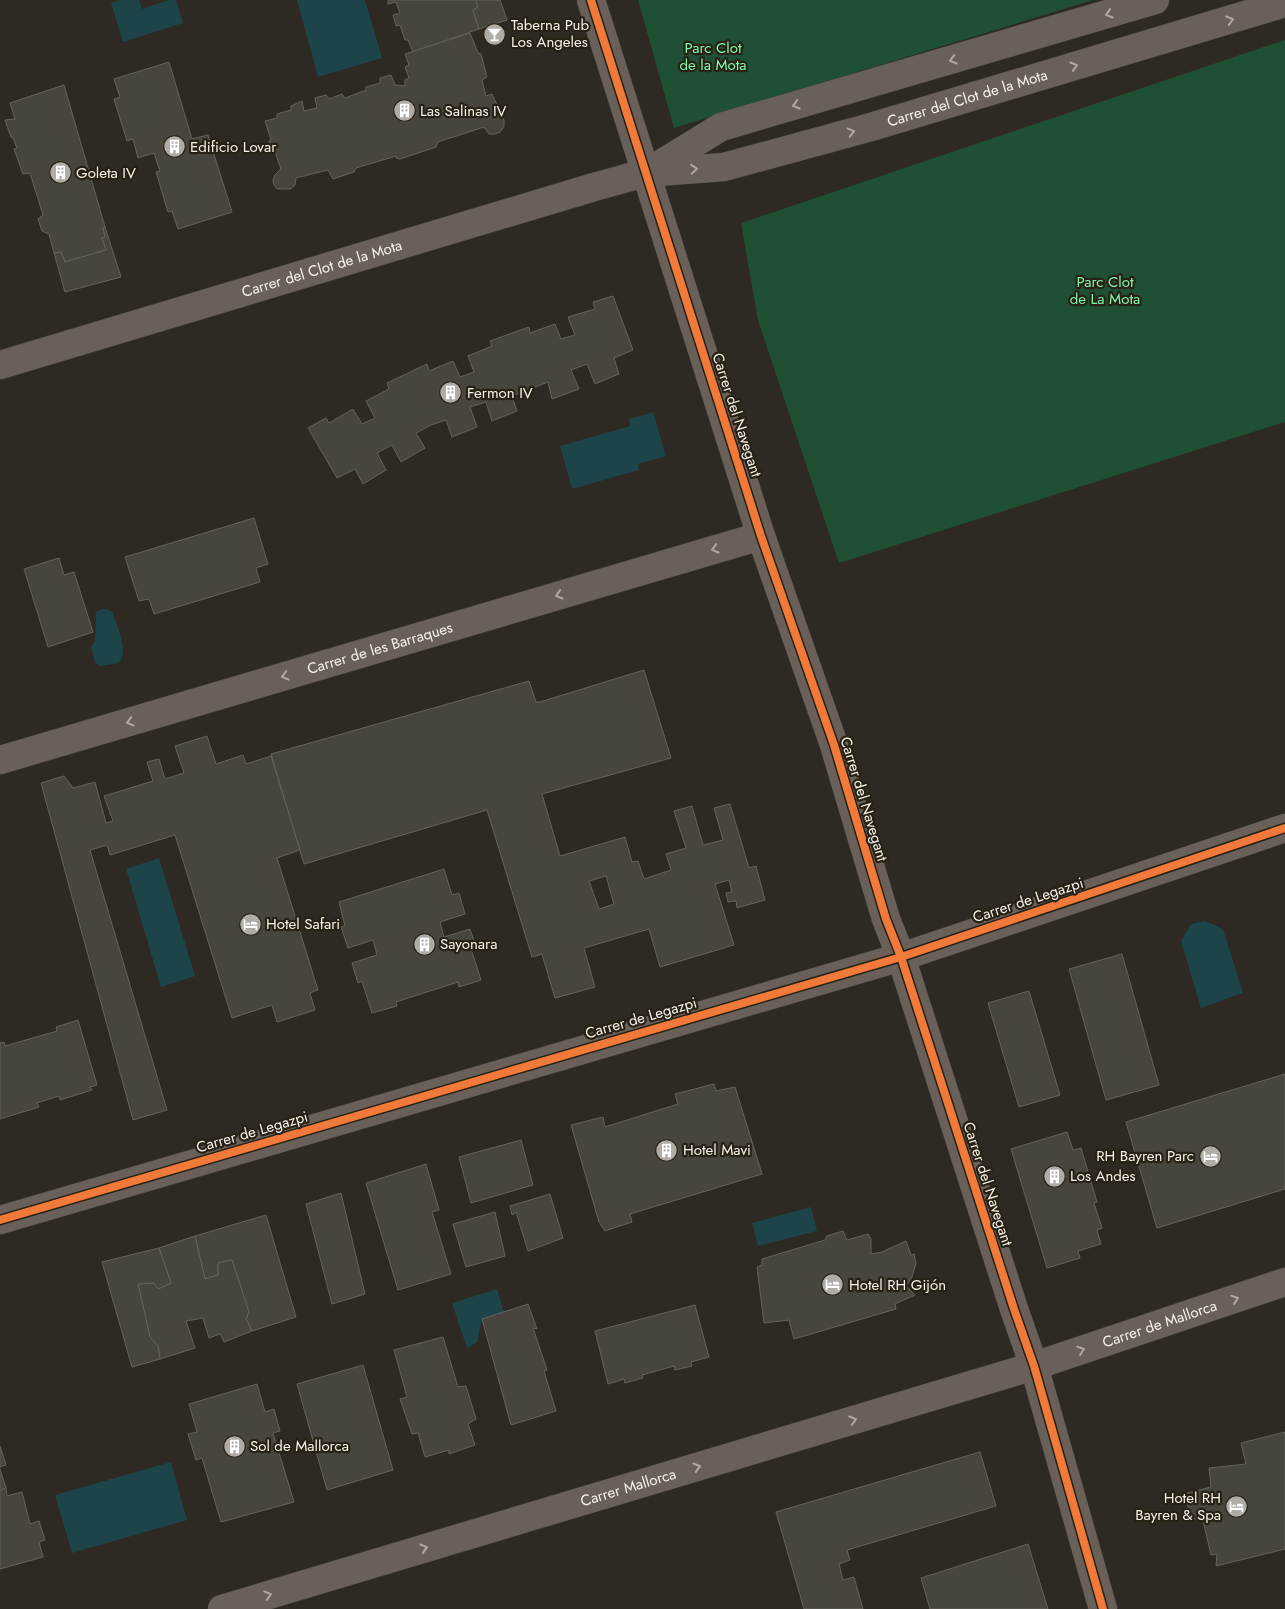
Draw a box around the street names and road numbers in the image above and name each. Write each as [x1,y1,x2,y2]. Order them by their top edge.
street label: Carrer del Clot de la Mota [884,64,1050,133]
street label: Carrer del Clot de la Mota [239,234,405,303]
street label: Carrer del Navegant [707,350,768,480]
street label: Carrer de les Barraques [304,616,455,680]
street label: Carrer del Navegant [835,734,894,864]
street label: Carrer de Legazpi [970,872,1086,928]
street label: Carrer de Legazpi [583,992,699,1044]
street label: Carrer de Legazpi [194,1106,310,1158]
street label: Carrer del Navegant [958,1119,1019,1249]
street label: Carrer de Mallorca [1099,1295,1220,1353]
street label: Carrer Mallorca [578,1463,679,1512]

